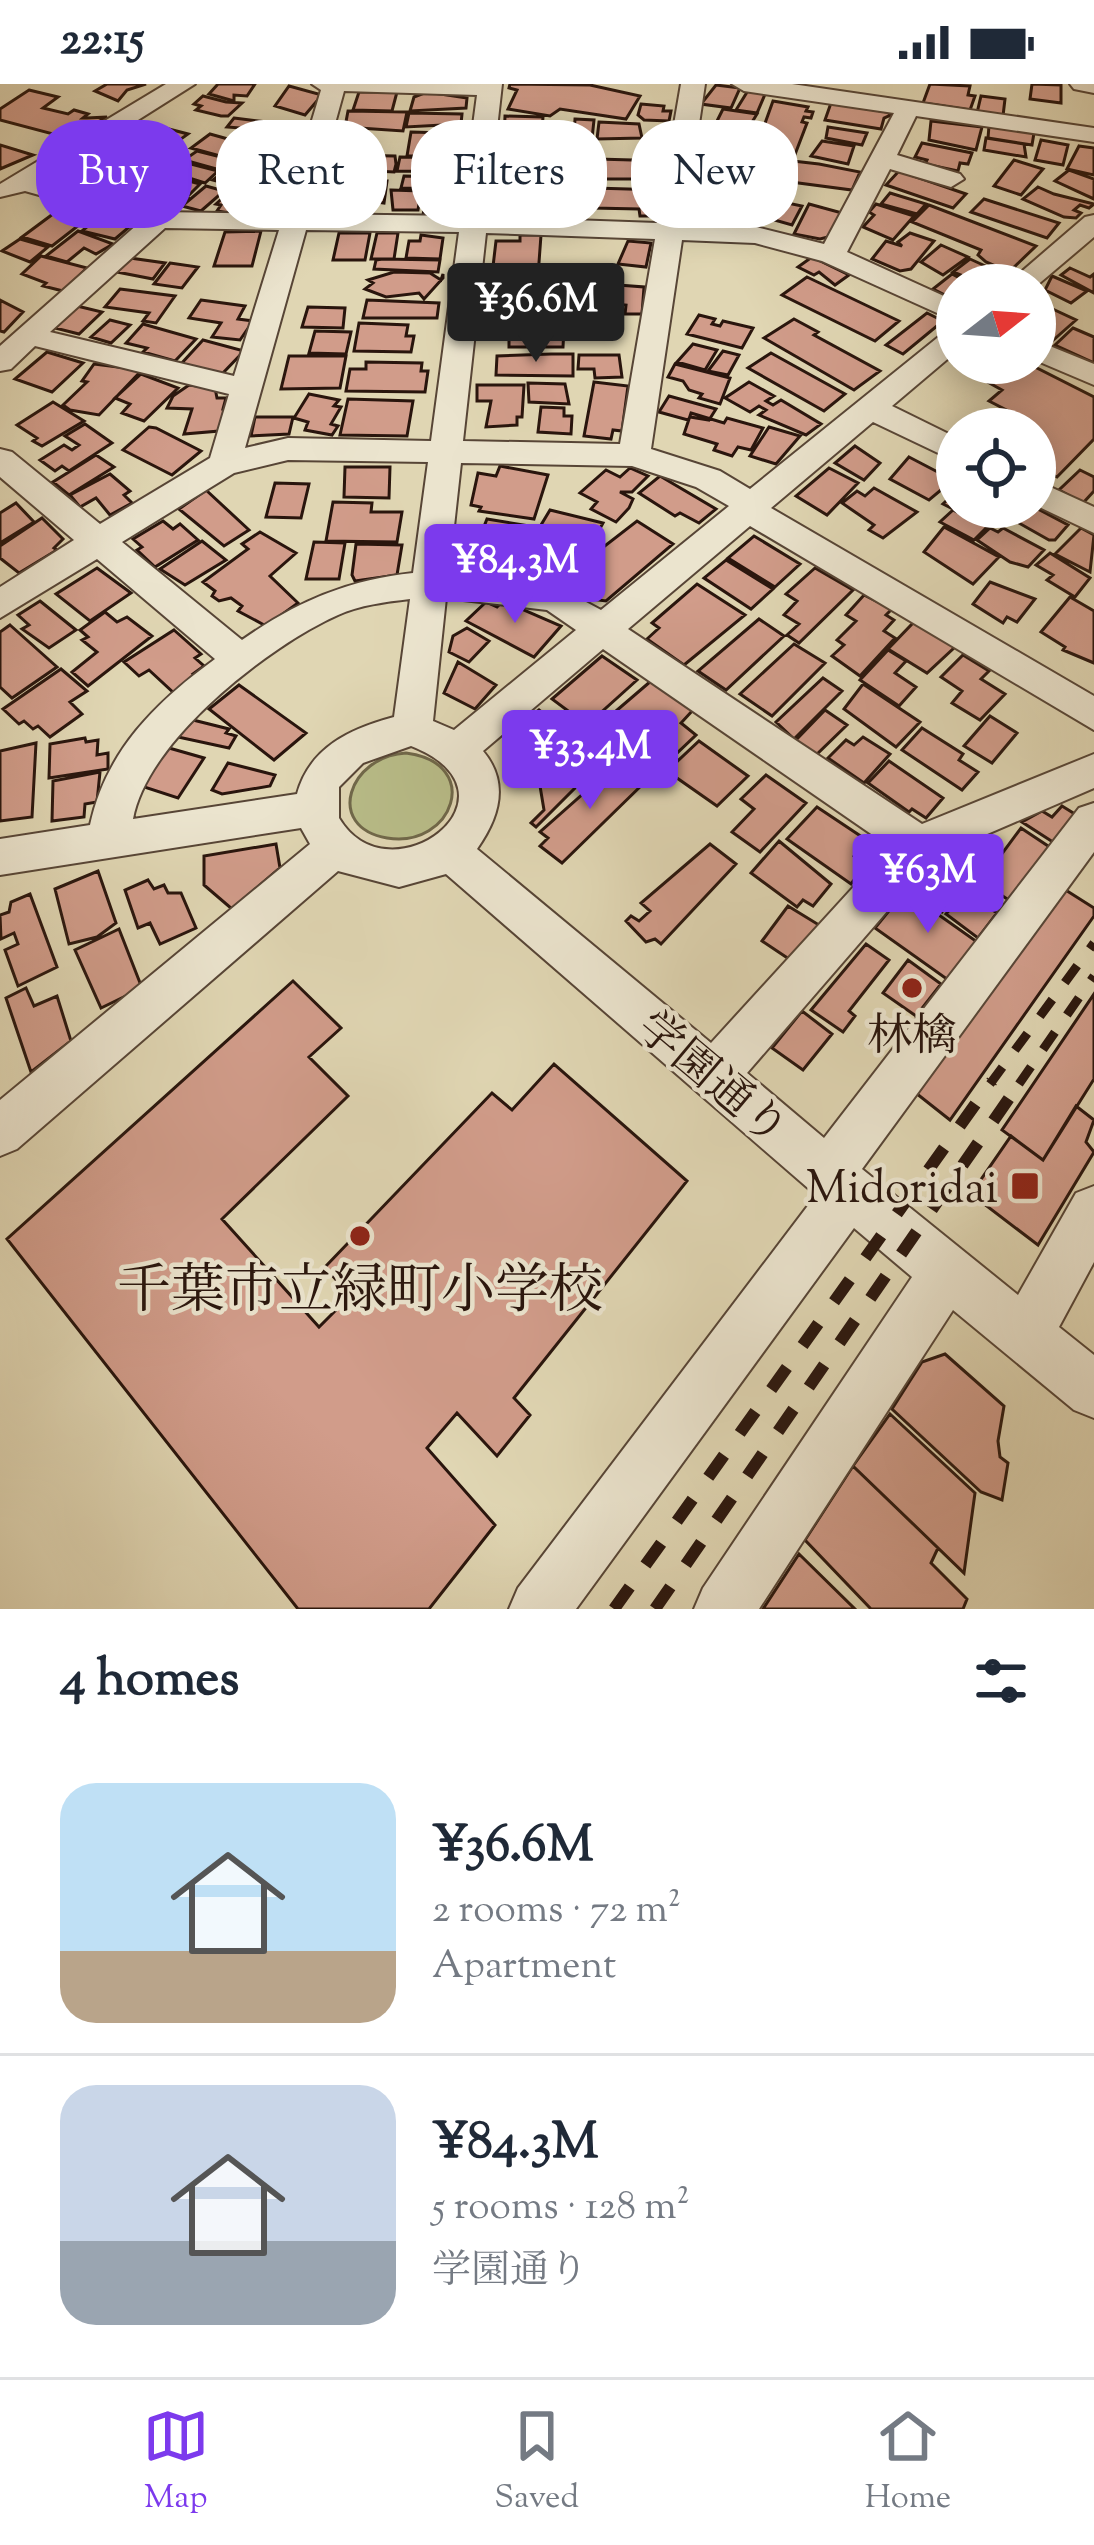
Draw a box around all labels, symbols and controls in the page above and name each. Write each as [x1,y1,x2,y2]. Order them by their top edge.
text: 22:15 [60,10,145,75]
chip: Buy [36,120,192,228]
chip: Rent [216,120,387,228]
chip: Filters [411,120,607,228]
chip: New [631,120,798,228]
pin: ¥36.6M [438,263,634,365]
north arrow [936,264,1056,384]
map controls [936,264,1056,528]
text: ¥36.6M [474,274,598,330]
button: locate [936,408,1056,528]
pin: ¥84.3M [417,524,613,626]
text: ¥84.3M [451,535,579,591]
pin: ¥33.4M [492,710,688,812]
text: ¥33.4M [529,721,651,777]
pin: ¥63M [857,834,999,936]
text: ¥63M [880,845,976,901]
marker: 林檎 [899,975,925,1001]
street label: 学園通り [621,998,800,1164]
place label: 林檎 [867,1007,957,1072]
place label: Midoridai [806,1159,998,1224]
marker: Midoridai [1009,1170,1041,1202]
marker: 千葉市立緑町小学校 [347,1223,373,1249]
place label: 千葉市立緑町小学校 [117,1255,603,1333]
text: 4 homes [60,1645,239,1718]
icon: filters [968,1648,1034,1714]
text: ¥36.6M [432,1811,593,1884]
icon: home [156,1831,300,1975]
text: 2 rooms · 72 m² [432,1884,681,1940]
text: Apartment [432,1940,616,1996]
text: ¥84.3M [432,2108,598,2181]
icon: home [156,2133,300,2277]
text: 5 rooms · 128 m² [432,2181,690,2237]
text: 学園通り [432,2245,588,2301]
tab: Map [143,2403,209,2523]
tab: Saved [494,2403,579,2523]
tab: Home [865,2403,951,2523]

